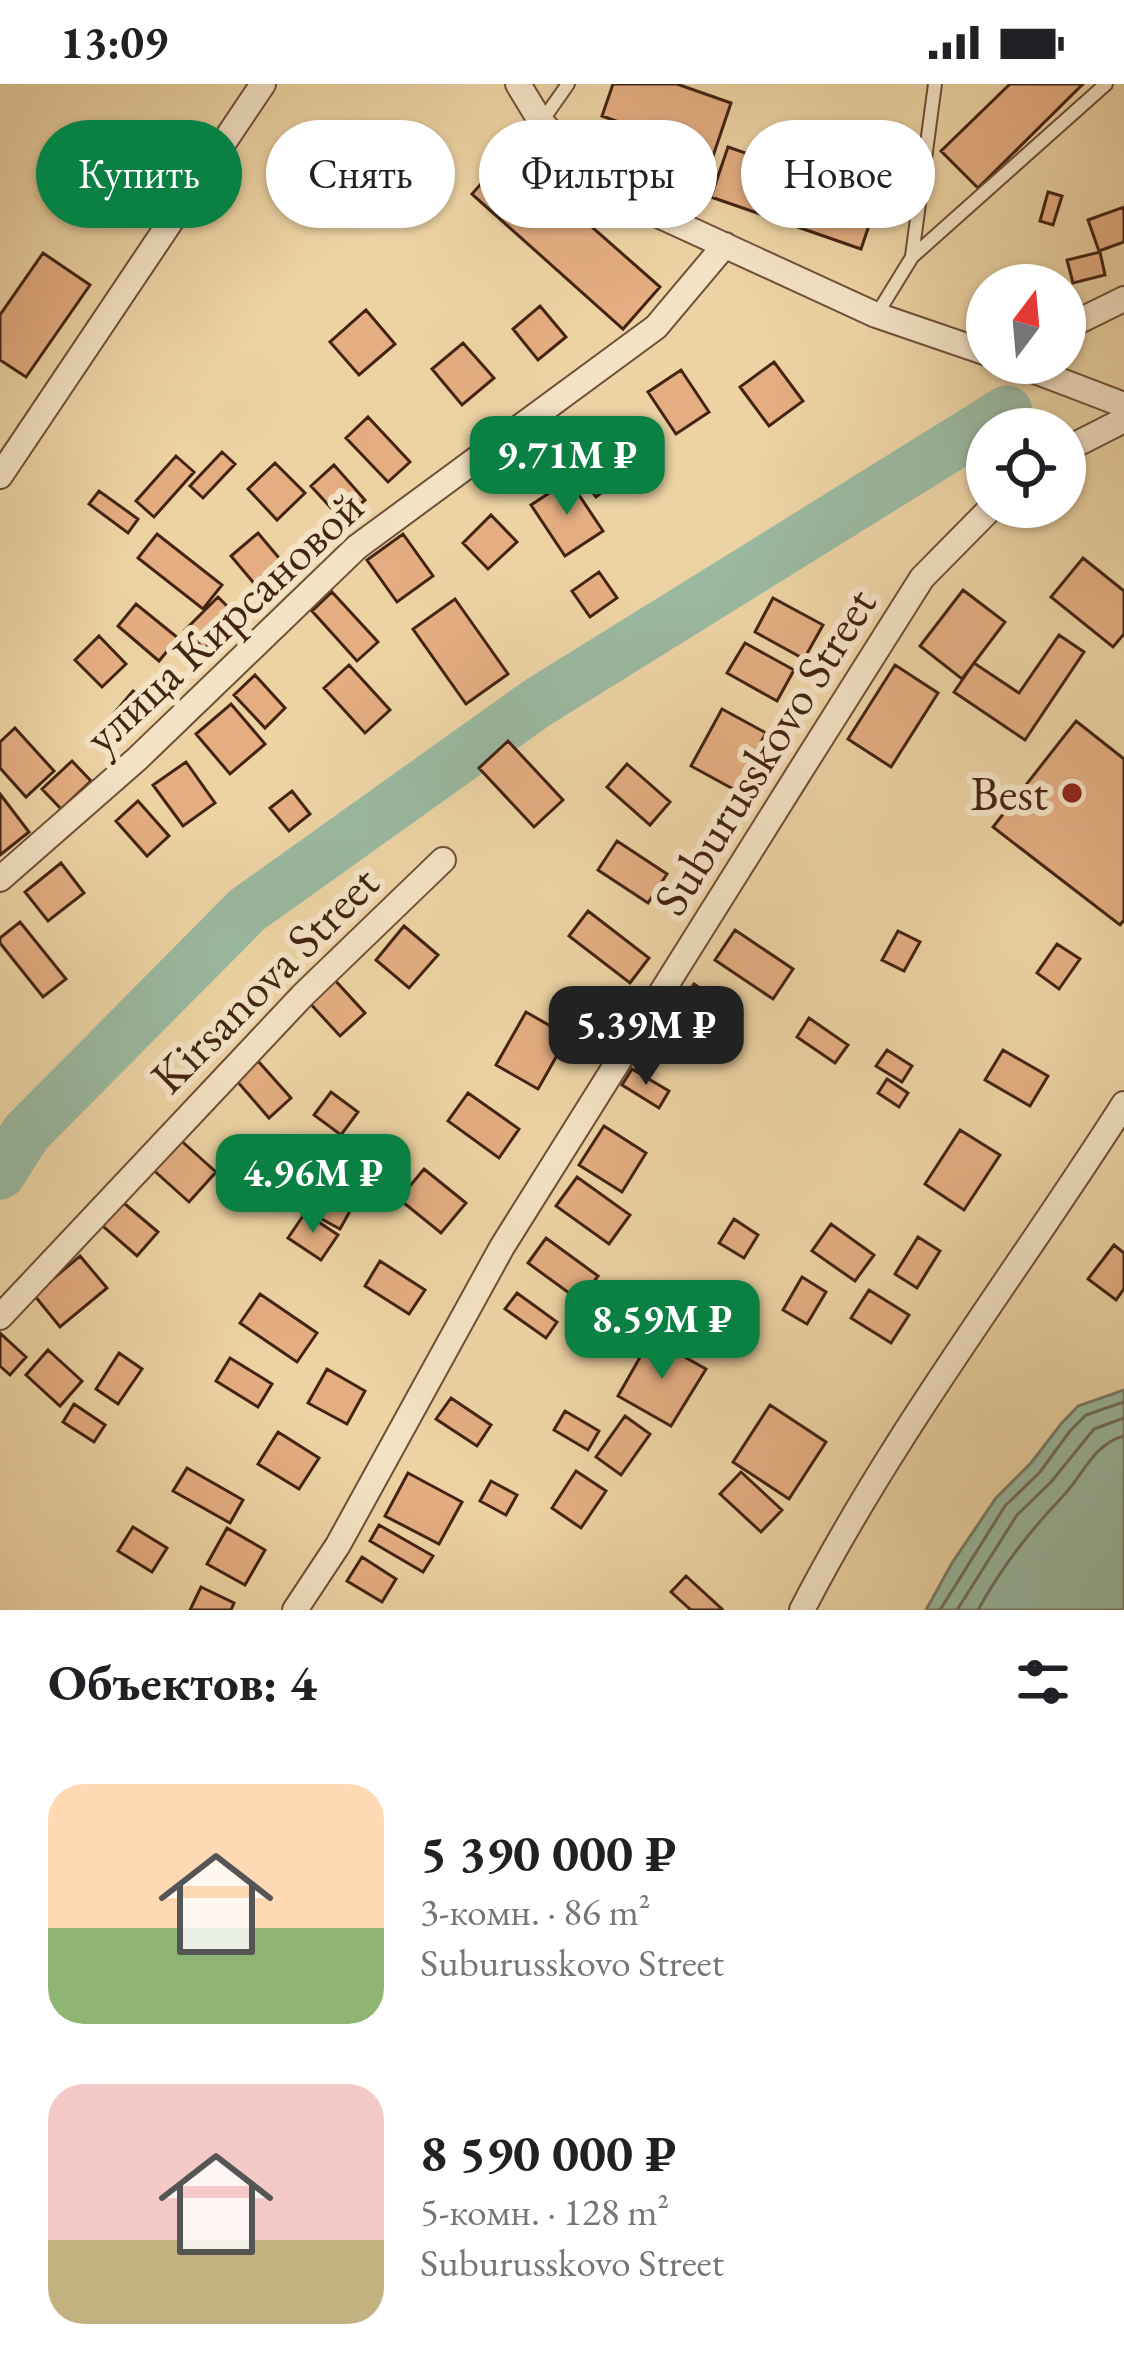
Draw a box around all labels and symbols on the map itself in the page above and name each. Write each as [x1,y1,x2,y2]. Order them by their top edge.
north arrow [966,264,1086,384]
pin: 9.71M ₽ [456,416,678,518]
street label: улица Кирсановой [70,476,376,766]
street label: Suburusskovo Street [639,576,889,926]
place label: Best [971,762,1048,824]
marker: Best [1059,780,1085,806]
street label: Kirsanova Street [137,852,391,1106]
pin: 5.39M ₽ [535,986,757,1088]
pin: 4.96M ₽ [202,1134,424,1236]
pin: 8.59M ₽ [551,1280,773,1382]

